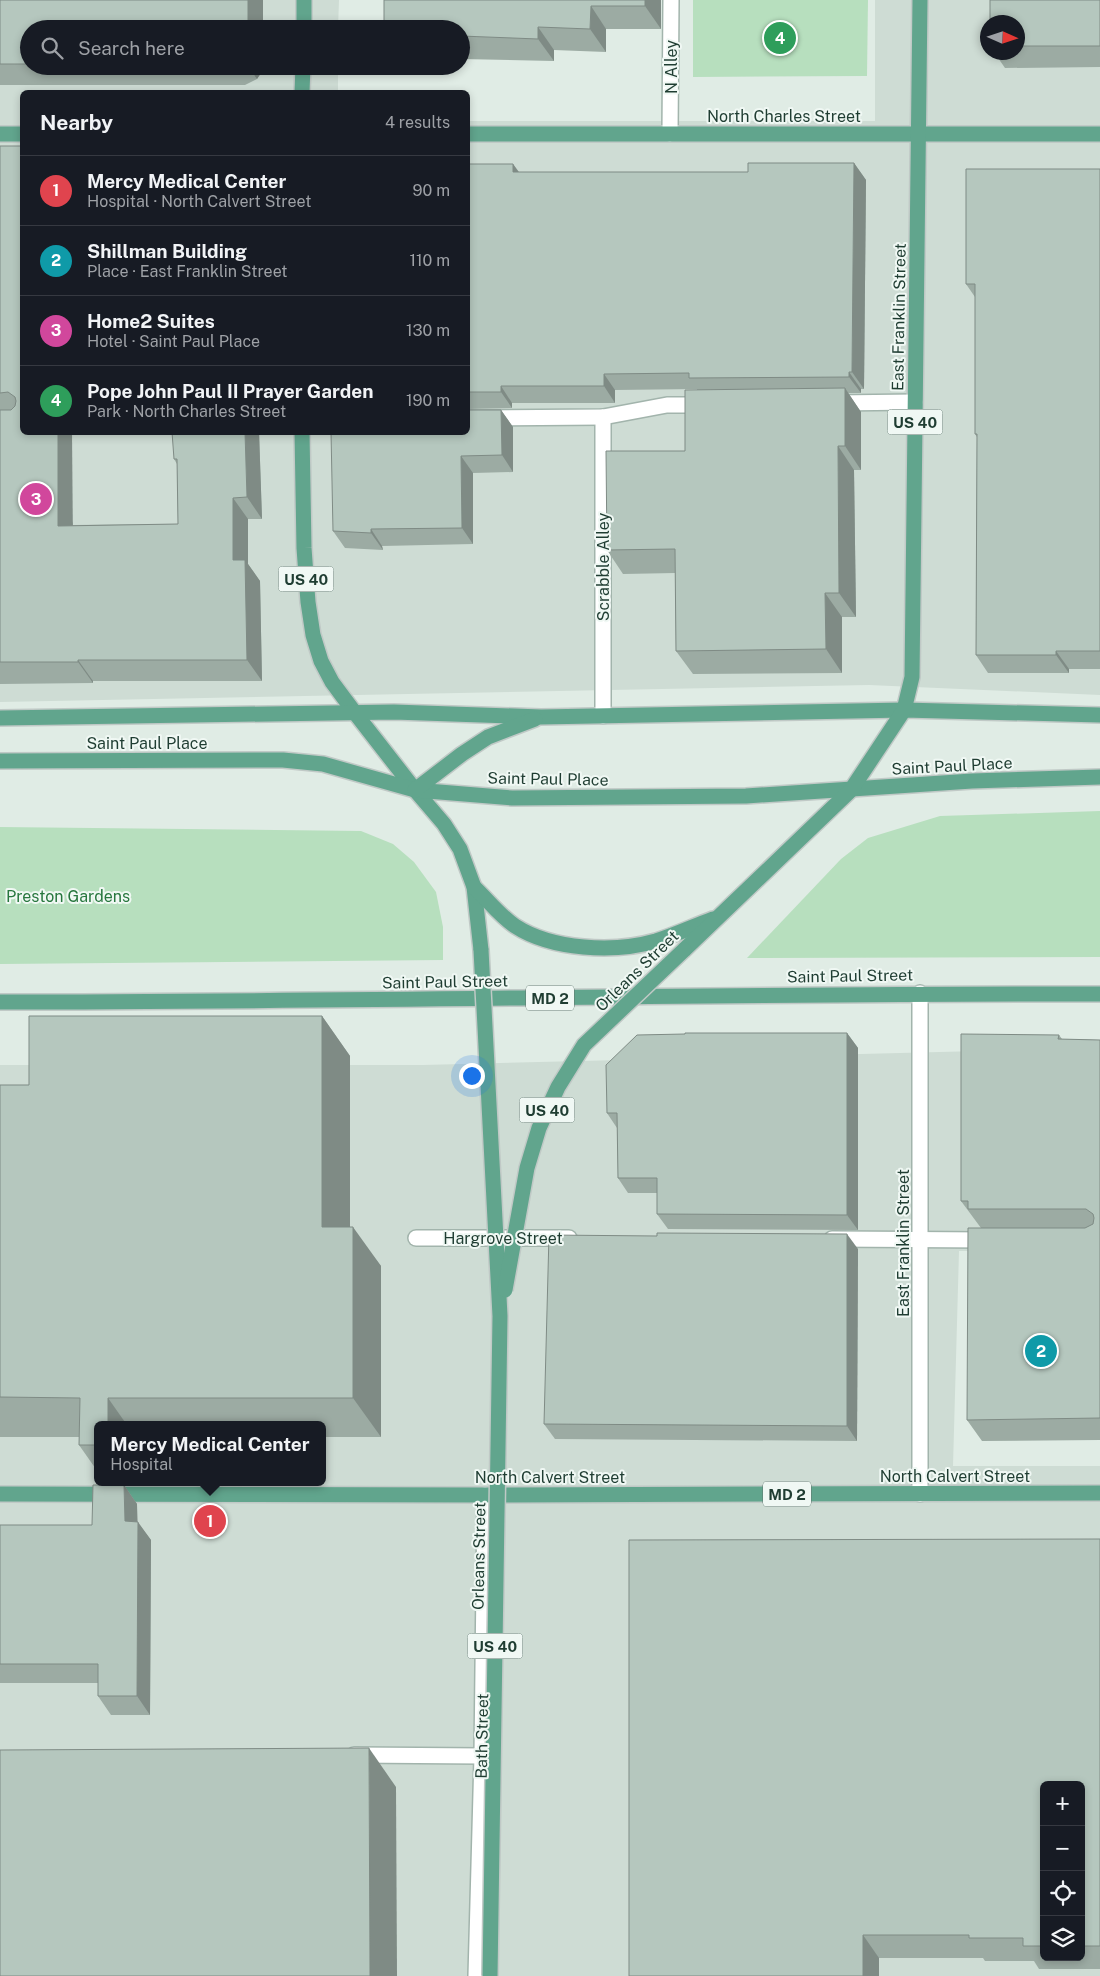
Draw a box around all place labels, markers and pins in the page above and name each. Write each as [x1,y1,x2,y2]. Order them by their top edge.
pin: 4 [764,19,796,57]
pin: 3 [20,480,52,518]
pin: 2 [1025,1332,1057,1370]
pin: 1 [194,1502,226,1540]

